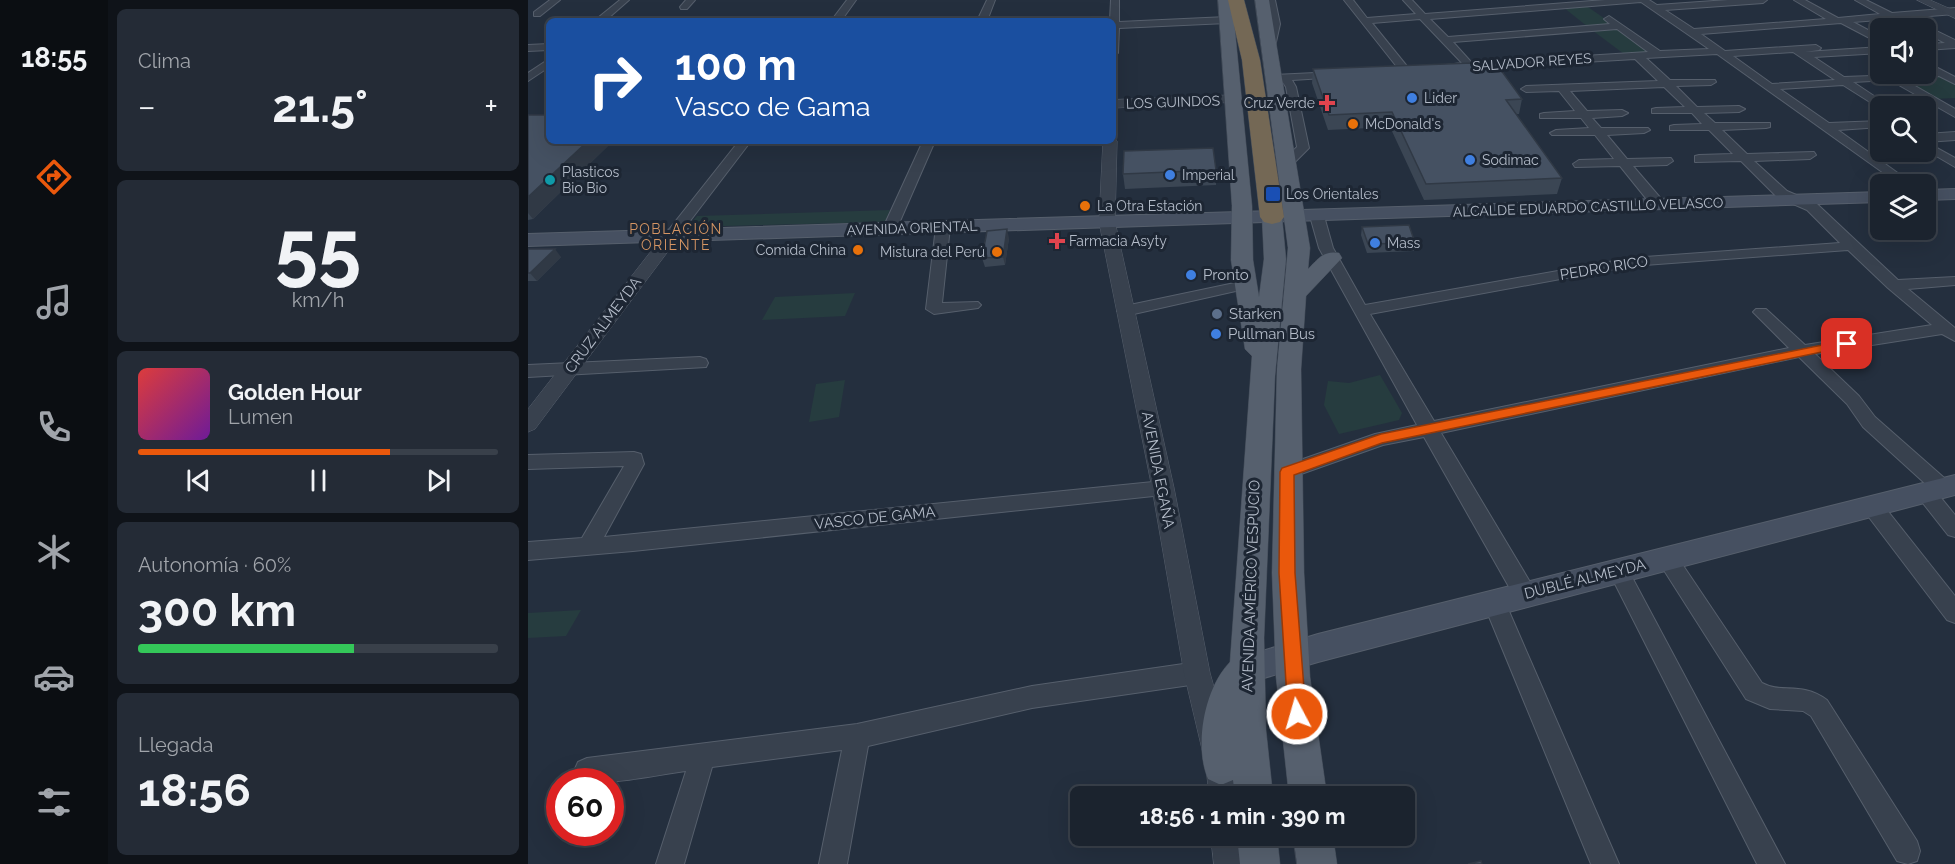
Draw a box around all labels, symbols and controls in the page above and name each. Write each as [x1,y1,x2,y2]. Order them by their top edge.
map controls [1870,18,1936,240]
button: sound [1870,18,1936,84]
text: 100 m [675,41,797,90]
text: 18:55 [21,42,87,73]
icon: right [576,42,654,120]
text: Clima [138,49,191,73]
street label: SALVADOR REYES [1472,50,1593,74]
text: 21.5° [272,80,368,133]
text: − [138,87,156,126]
text: + [484,87,498,126]
place label: Lider [1424,90,1457,106]
text: Vasco de Gama [675,91,870,122]
marker: Lider [1405,91,1419,105]
street label: LOS GUINDOS [1126,92,1221,112]
place label: Cruz Verde [1244,95,1315,111]
marker: Cruz Verde [1320,96,1334,110]
button: search [1870,96,1936,162]
place label: McDonald's [1365,116,1441,132]
marker: McDonald's [1346,117,1360,131]
place label: Sodimac [1482,152,1539,168]
marker: Sodimac [1463,153,1477,167]
icon: directions [33,156,75,198]
place label: Plasticos Bio Bio [562,164,620,196]
place label: Imperial [1182,167,1235,183]
marker: Imperial [1163,168,1177,182]
marker: Plasticos Bio Bio [543,173,557,187]
button: layers [1870,174,1936,240]
marker: Los Orientales [1264,185,1282,203]
place label: Los Orientales [1286,186,1379,202]
street label: ALCALDE EDUARDO CASTILLO VELASCO [1452,194,1724,220]
place label: La Otra Estación [1097,198,1202,214]
marker: La Otra Estación [1078,199,1092,213]
text: 55 [275,203,361,294]
street label: AVENIDA ORIENTAL [846,218,978,238]
district label: POBLACIÓN ORIENTE [629,220,723,253]
place label: Farmacia Asyty [1069,233,1167,249]
marker: Farmacia Asyty [1050,234,1064,248]
place label: Mass [1387,235,1421,251]
marker: Mass [1368,236,1382,250]
place label: Comida China [756,242,846,258]
marker: Comida China [851,243,865,257]
place label: Mistura del Perú [880,244,985,260]
marker: Mistura del Perú [990,245,1004,259]
street label: PEDRO RICO [1559,252,1649,284]
place label: Pronto [1203,266,1249,284]
marker: Pronto [1184,268,1198,282]
street label: CRUZ ALMEYDA [561,273,645,377]
icon: music [33,281,75,323]
text: km/h [292,288,344,312]
place label: Starken [1229,305,1282,323]
marker: Starken [1210,307,1224,321]
pin [1821,318,1872,369]
place label: Pullman Bus [1228,325,1315,343]
marker: Pullman Bus [1209,327,1223,341]
icon: arrive [1830,327,1863,360]
text: Golden Hour [228,379,362,405]
text: Lumen [228,405,293,429]
icon: phone [33,406,75,448]
street label: AVENIDA EGAÑA [1138,410,1178,530]
icon: previous [182,464,215,497]
icon: pause [302,464,335,497]
icon: next [422,464,455,497]
street label: AVENIDA AMÉRICO VESPUCIO [1238,480,1264,692]
street label: VASCO DE GAMA [814,503,936,533]
icon: climate [33,531,75,573]
text: Autonomía · 60% [138,553,291,577]
street label: DUBLÉ ALMEYDA [1522,555,1648,603]
text: 300 km [138,584,296,637]
icon: car [33,656,75,698]
position arrow [1265,682,1329,746]
text: Llegada [138,733,213,757]
text: 18:56 [138,764,251,817]
speed limit sign: 60 [546,768,624,846]
icon: filters [33,781,75,823]
text: 18:56 · 1 min · 390 m [1139,803,1346,829]

